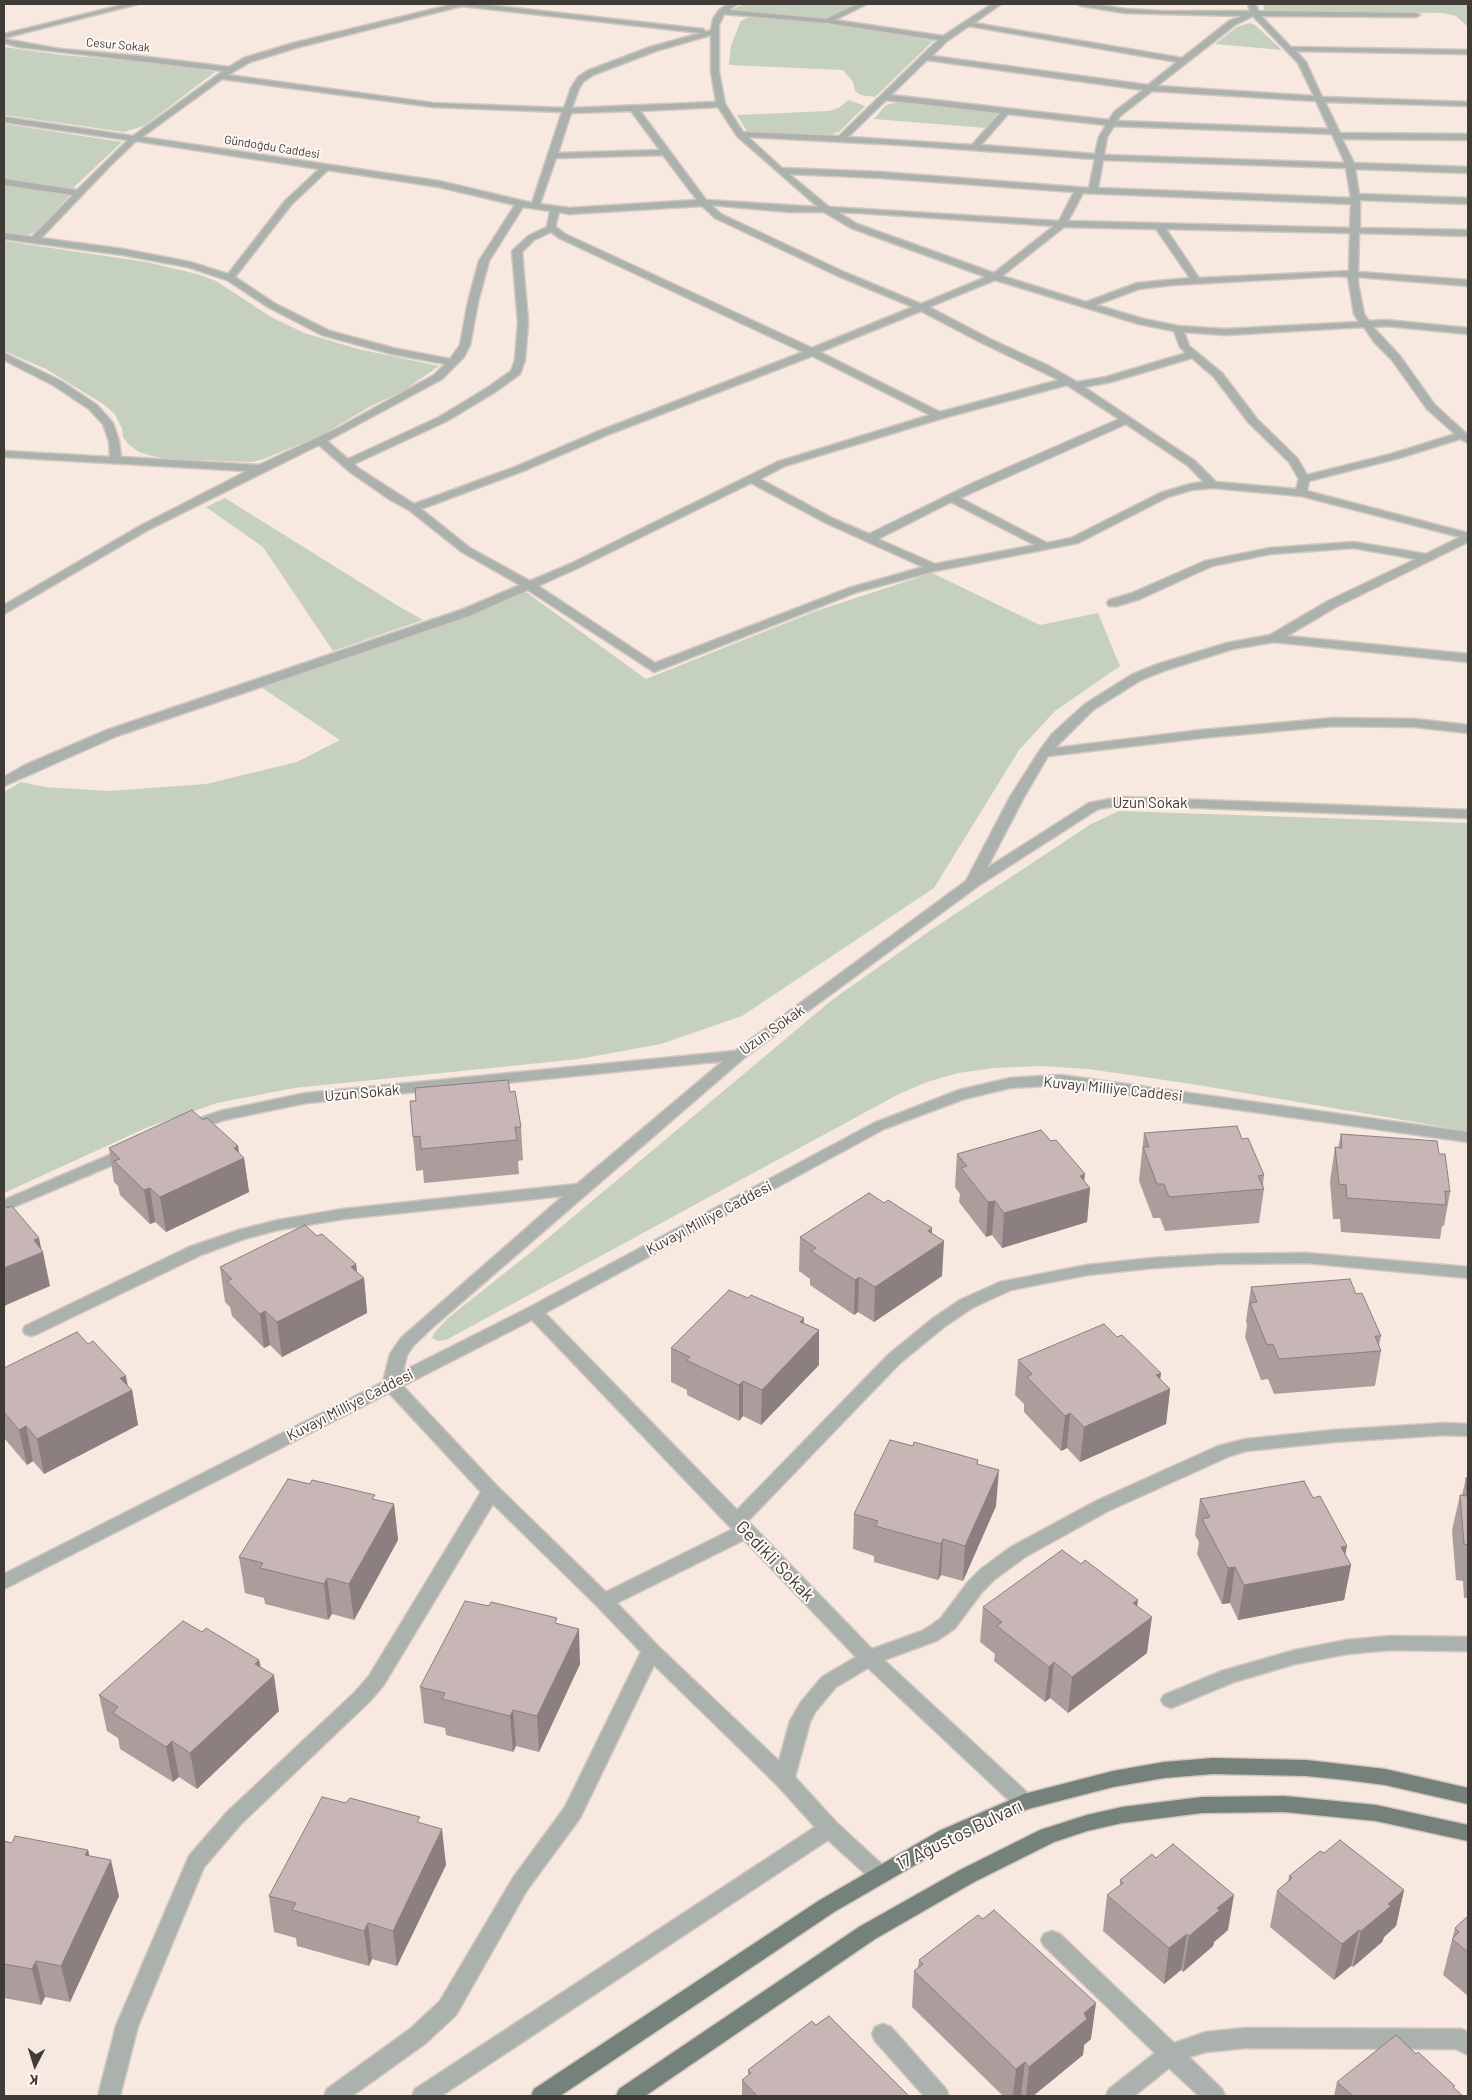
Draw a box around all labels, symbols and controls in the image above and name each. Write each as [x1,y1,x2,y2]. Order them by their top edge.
street label: Cesur Sokak [85,35,151,55]
street label: Gündoğdu Caddesi [223,132,321,162]
street label: Uzun Sokak [1112,794,1188,812]
street label: Uzun Sokak [736,1001,808,1059]
street label: Kuvayı Milliye Caddesi [1043,1073,1183,1105]
street label: Uzun Sokak [324,1081,400,1105]
street label: Kuvayı Milliye Caddesi [643,1177,775,1259]
street label: Kuvayı Milliye Caddesi [284,1365,416,1445]
street label: Gedikli Sokak [731,1516,819,1606]
street label: 17 Ağustos Bulvarı [892,1795,1026,1875]
north arrow [10,2040,60,2090]
text: K [29,2072,39,2089]

